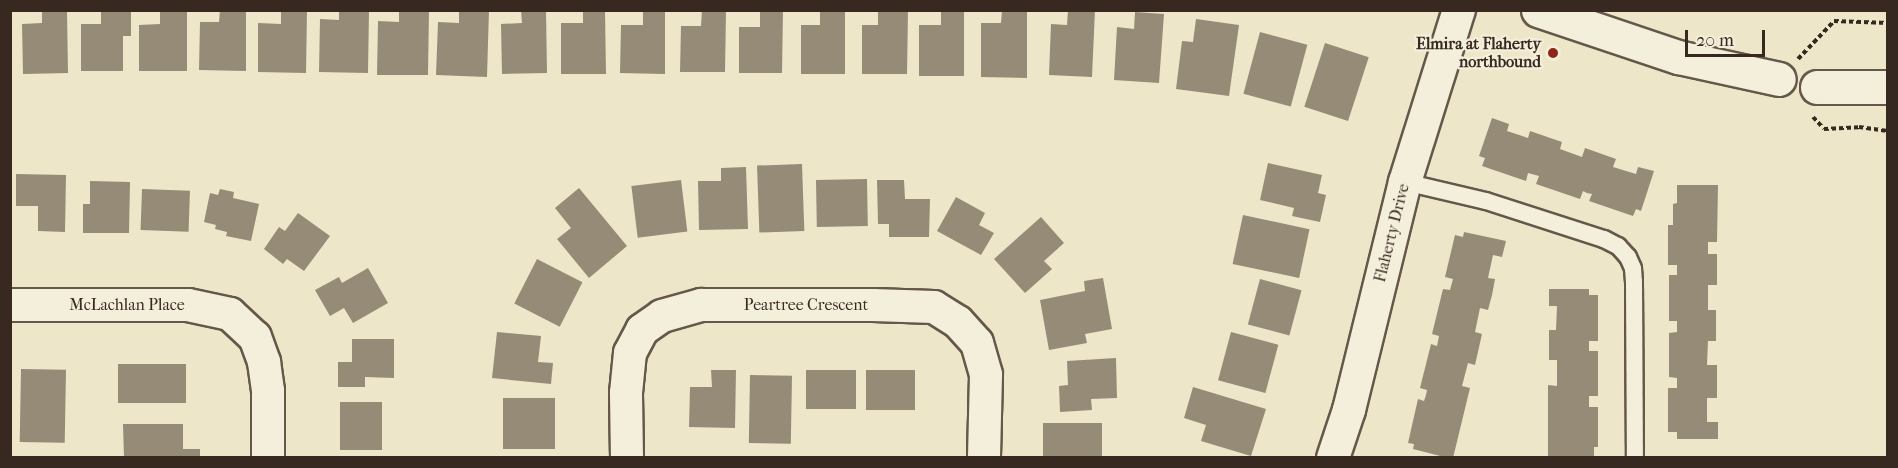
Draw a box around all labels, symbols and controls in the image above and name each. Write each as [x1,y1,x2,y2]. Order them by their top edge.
scale bar [1688,18,1768,56]
text: 20 m [1696,30,1734,51]
place label: Elmira at Flaherty northbound [1416,34,1541,72]
marker: Elmira at Flaherty northbound [1546,46,1560,60]
street label: Flaherty Drive [1370,182,1414,284]
street label: McLachlan Place [69,295,185,315]
street label: Peartree Crescent [744,295,868,315]

